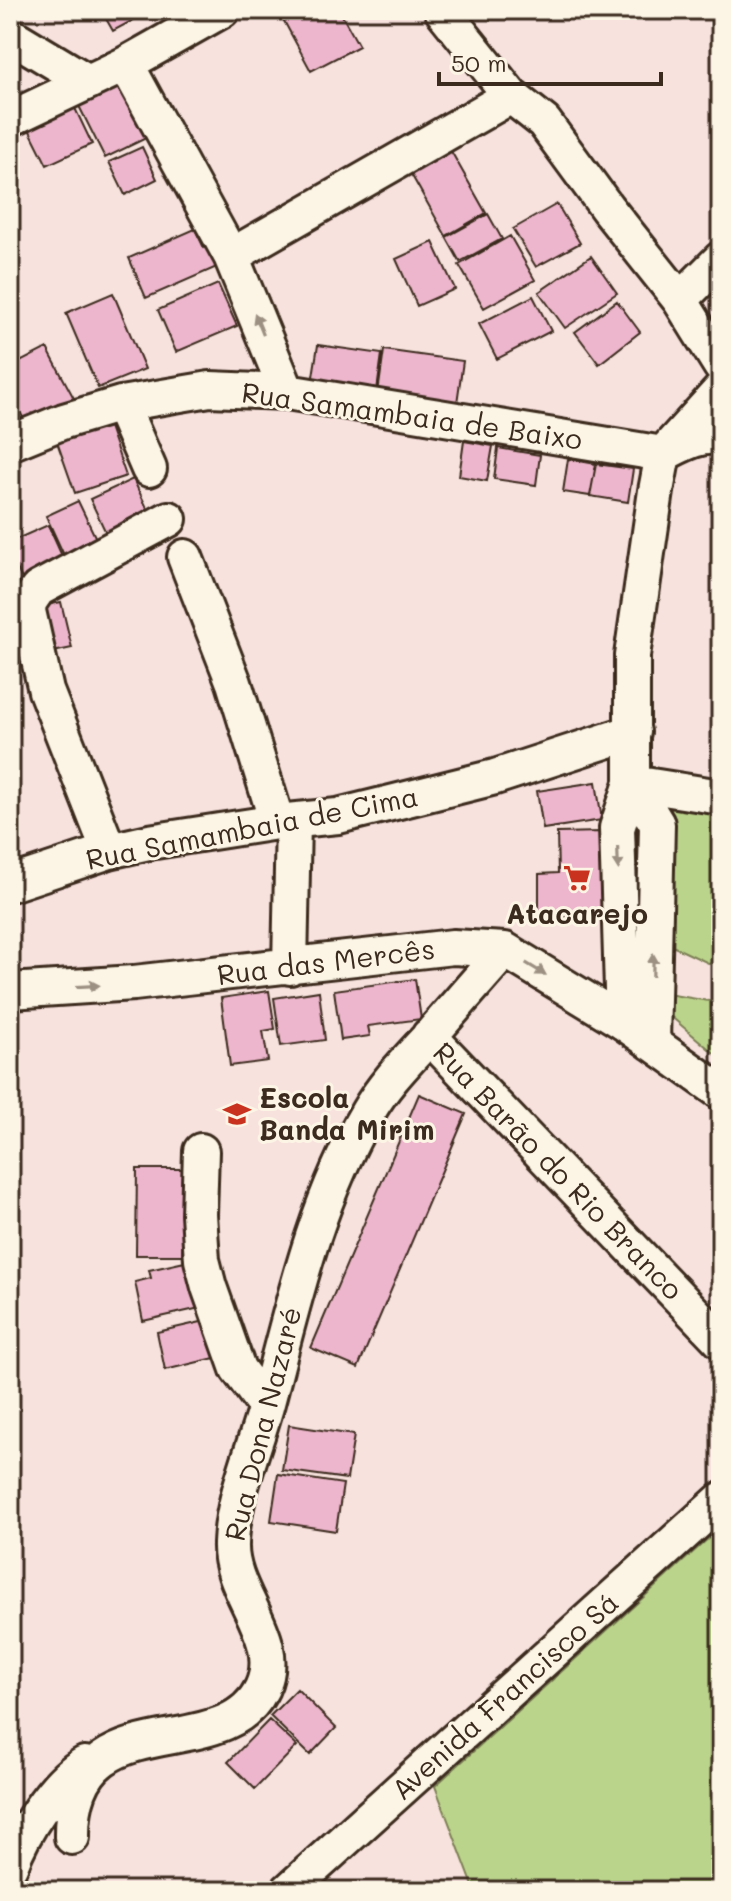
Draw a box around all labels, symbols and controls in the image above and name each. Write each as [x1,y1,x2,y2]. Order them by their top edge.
scale bar [439,36,661,86]
text: 50 m [451,47,507,78]
one-way arrow [252,312,265,336]
street label: Rua Samambaia de Baixo [240,373,585,457]
street label: Rua Samambaia de Cima [83,777,421,877]
one-way arrow [612,846,625,871]
supermarket icon: Atacarejo [562,863,592,893]
place label: Atacarejo [506,895,648,931]
street label: Rua das Mercês [215,930,437,992]
one-way arrow [647,952,660,977]
one-way arrow [525,962,547,976]
one-way arrow [76,979,101,992]
street label: Rua Barão do Rio Branco [426,1034,691,1307]
place label: Escola Banda Mirim [259,1079,435,1147]
school or university icon: Escola Banda Mirim [222,1099,252,1129]
street label: Rua Dona Nazaré [216,1303,309,1545]
street label: Avenida Francisco Sá [383,1584,625,1807]

